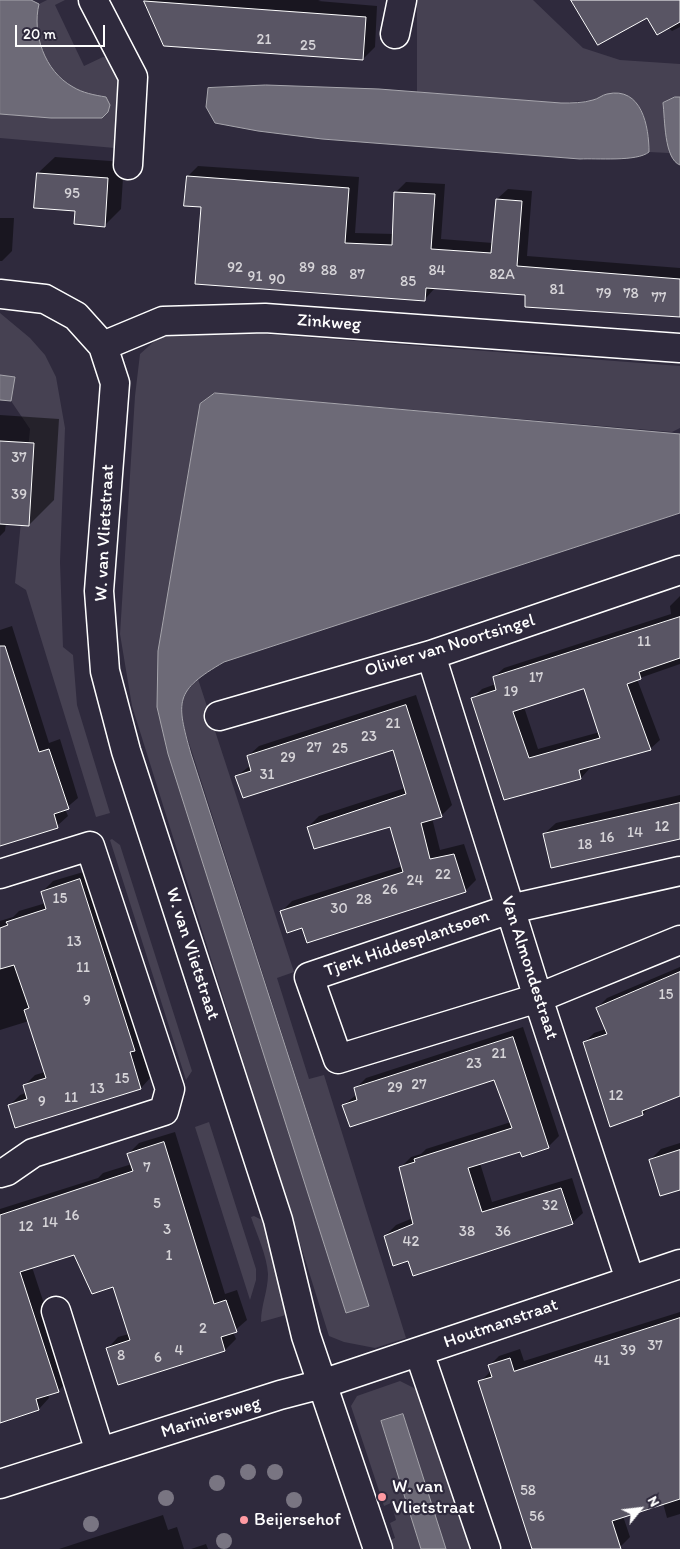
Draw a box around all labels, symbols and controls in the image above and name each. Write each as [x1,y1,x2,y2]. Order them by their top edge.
scale bar [18,15,108,47]
text: 20 m [23,25,56,43]
house number: 21 [257,31,271,49]
house number: 25 [300,37,316,55]
house number: 95 [64,185,80,203]
house number: 92 [227,259,243,277]
house number: 89 [299,259,315,277]
house number: 88 [321,262,337,280]
house number: 84 [428,262,446,280]
house number: 87 [349,266,365,284]
house number: 82A [489,266,515,284]
house number: 91 [248,268,262,286]
house number: 90 [268,271,286,289]
house number: 85 [400,273,416,291]
house number: 81 [549,281,565,299]
house number: 79 [596,285,612,303]
house number: 78 [623,285,639,303]
house number: 77 [652,289,666,307]
street label: Zinkweg [296,310,362,336]
house number: 37 [11,449,27,467]
street label: W. van Vlietstraat [91,464,119,602]
house number: 39 [11,486,27,504]
street label: Olivier van Noortsingel [362,610,538,682]
house number: 11 [637,633,651,651]
house number: 17 [529,669,543,687]
house number: 19 [504,683,518,701]
house number: 21 [386,715,400,733]
house number: 23 [361,728,377,746]
house number: 27 [306,739,322,757]
house number: 25 [332,740,348,758]
house number: 29 [280,749,296,767]
house number: 31 [259,766,275,784]
house number: 12 [655,818,669,836]
house number: 14 [627,824,643,842]
house number: 16 [600,829,614,847]
house number: 18 [577,836,593,854]
house number: 22 [435,866,451,884]
house number: 24 [407,872,423,890]
house number: 26 [382,881,398,899]
street label: W. van Vlietstraat [160,885,224,1023]
house number: 15 [53,890,67,908]
house number: 28 [356,891,372,909]
street label: Van Almondestraat [496,893,562,1043]
house number: 30 [330,900,348,918]
street label: Tjerk Hiddesplantsoen [321,906,493,982]
house number: 13 [66,933,82,951]
house number: 11 [76,959,90,977]
house number: 15 [659,986,673,1004]
house number: 9 [83,992,91,1010]
house number: 21 [492,1045,506,1063]
house number: 23 [466,1055,482,1073]
house number: 15 [115,1070,129,1088]
house number: 27 [411,1076,427,1094]
house number: 29 [387,1079,403,1097]
house number: 13 [89,1080,105,1098]
house number: 12 [609,1087,623,1105]
house number: 11 [64,1089,78,1107]
house number: 9 [38,1093,46,1111]
house number: 7 [143,1159,151,1177]
house number: 5 [153,1195,161,1213]
house number: 32 [542,1197,558,1215]
house number: 16 [65,1207,79,1225]
house number: 14 [42,1214,58,1232]
house number: 12 [19,1218,33,1236]
house number: 3 [163,1221,171,1239]
house number: 38 [459,1223,475,1241]
house number: 36 [495,1223,511,1241]
house number: 42 [403,1233,419,1251]
house number: 1 [166,1247,172,1265]
street label: Houtmanstraat [441,1294,561,1354]
house number: 2 [199,1320,207,1338]
house number: 37 [647,1337,663,1355]
house number: 4 [174,1342,184,1360]
house number: 39 [620,1342,636,1360]
house number: 8 [117,1347,125,1365]
house number: 6 [154,1349,162,1367]
house number: 41 [594,1352,610,1370]
street label: Mariniersweg [158,1393,264,1443]
place label: W. van Vlietstraat [392,1476,475,1518]
house number: 58 [520,1482,536,1500]
north arrow [615,1484,665,1534]
marker: W. van Vlietstraat [376,1491,388,1503]
text: N [644,1493,663,1510]
house number: 56 [529,1508,545,1526]
place label: Beijersehof [254,1509,341,1531]
marker: Beijersehof [238,1514,250,1526]

